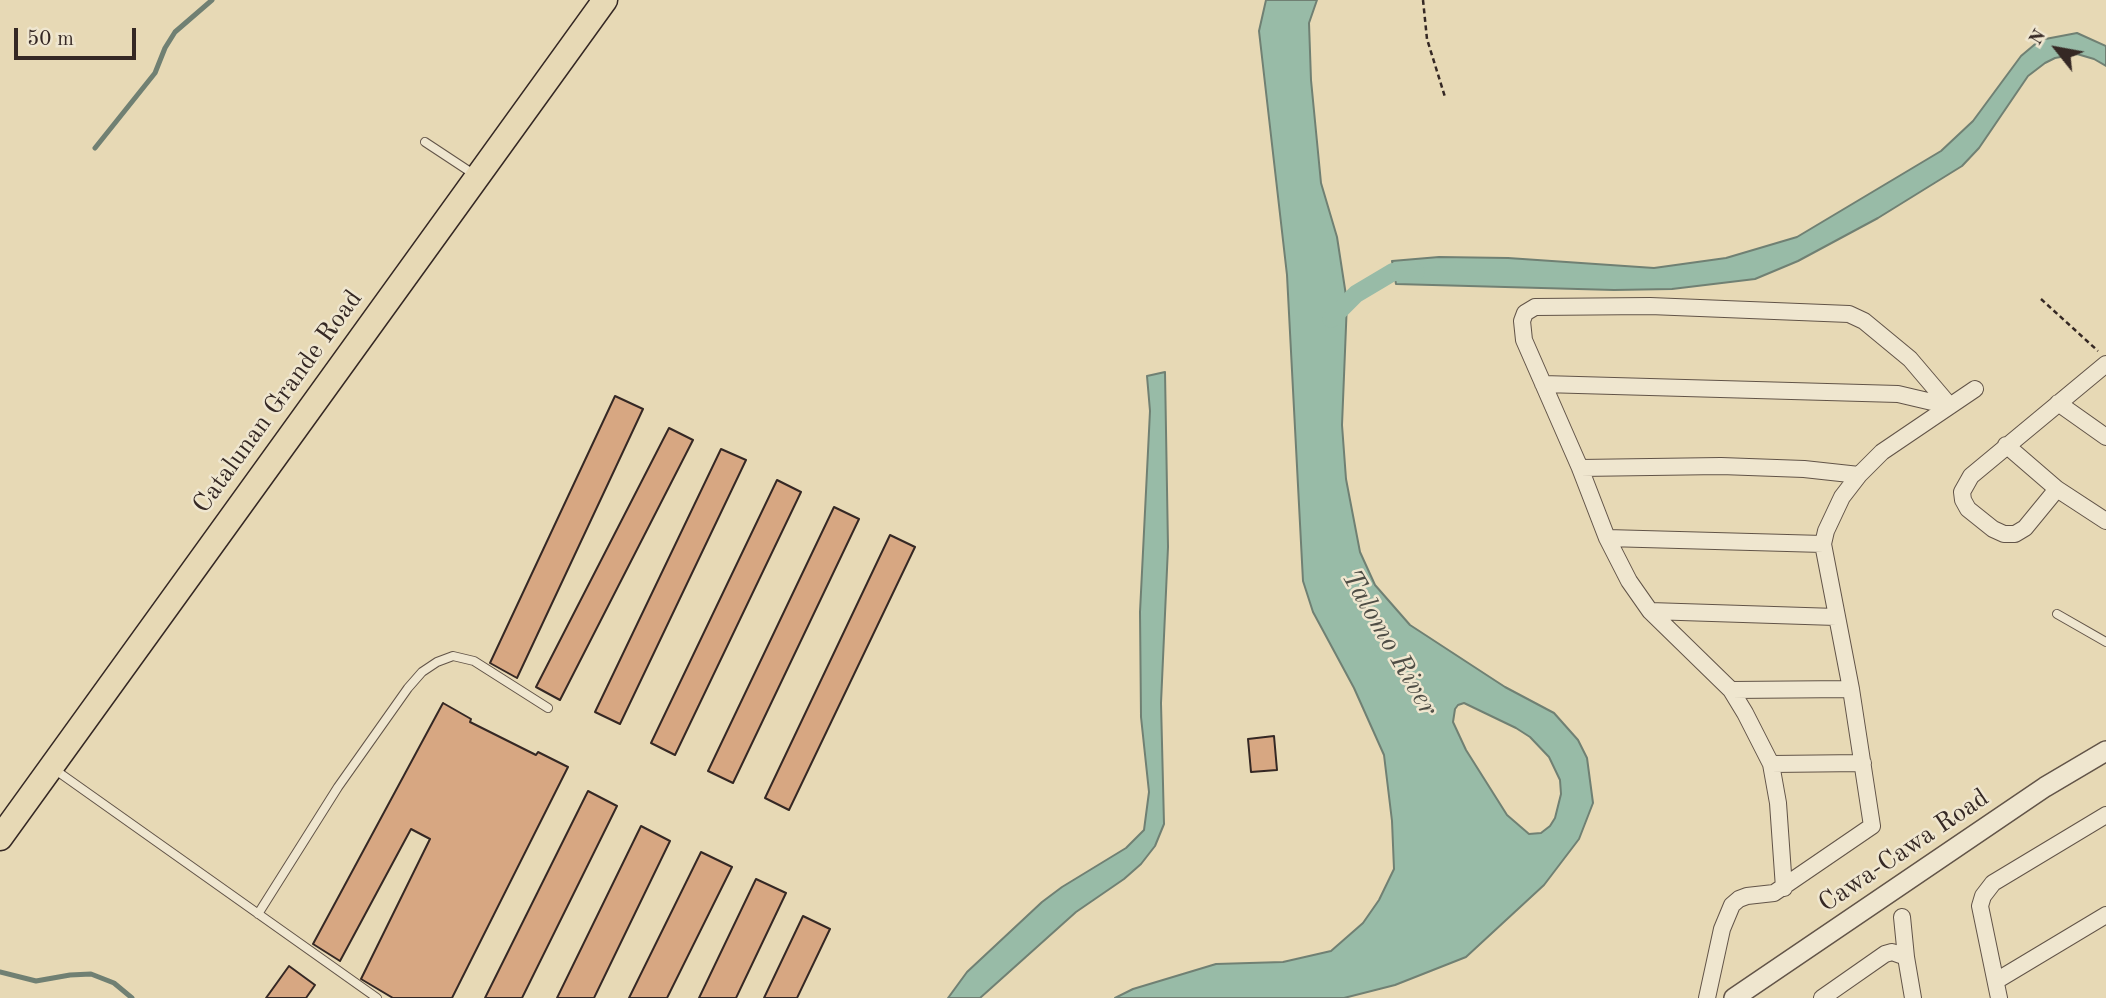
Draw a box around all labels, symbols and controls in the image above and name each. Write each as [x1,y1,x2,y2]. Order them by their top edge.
scale bar [18,14,140,58]
north arrow [2022,14,2092,84]
text: N [2027,27,2050,49]
text: 50 m [27,29,74,50]
street label: Catalunan Grande Road [187,284,369,520]
water label: Talomo River [1334,564,1444,722]
street label: Cawa-Cawa Road [1813,783,1995,919]

